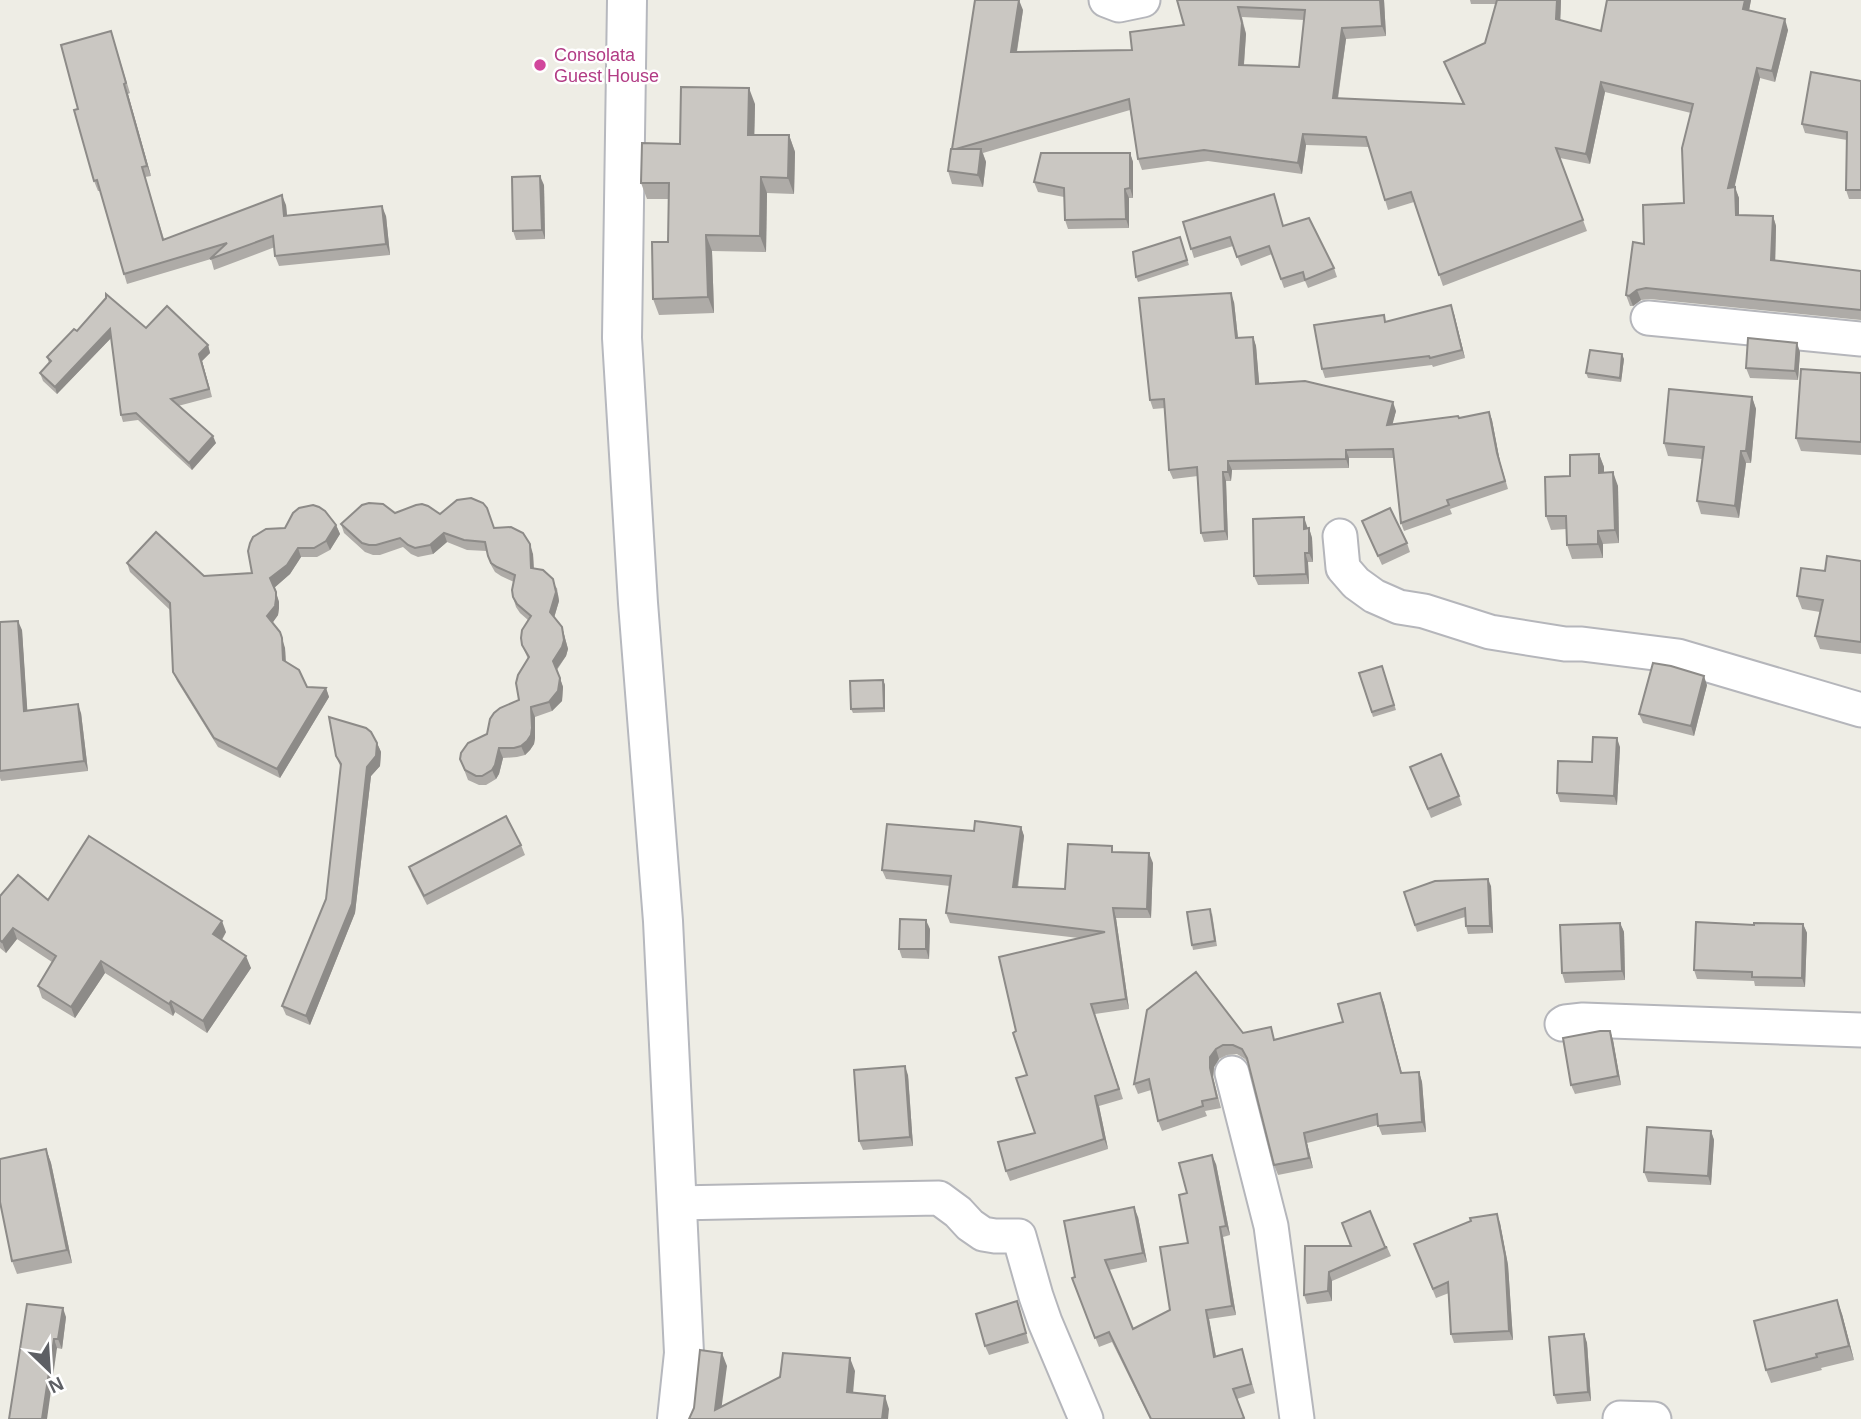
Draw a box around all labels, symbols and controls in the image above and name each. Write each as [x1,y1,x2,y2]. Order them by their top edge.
place label: Consolata Guest House [554,45,659,86]
marker: Consolata Guest House [532,57,548,73]
north arrow [14,1335,84,1405]
text: N [45,1373,67,1397]

